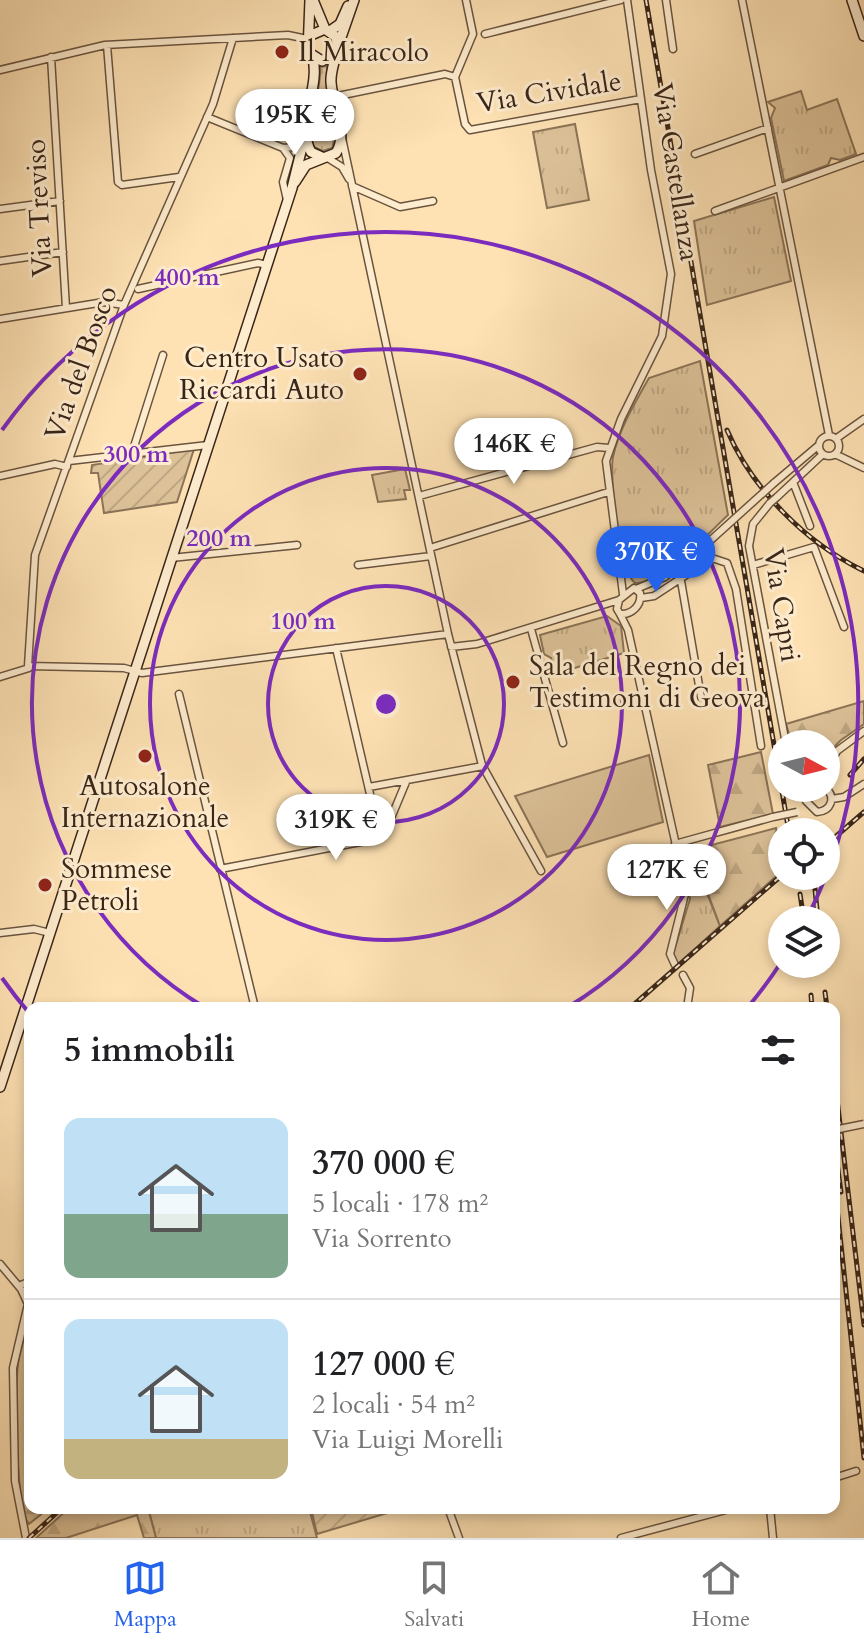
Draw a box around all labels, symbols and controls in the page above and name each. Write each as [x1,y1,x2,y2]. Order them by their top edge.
place label: Il Miracolo [298,33,429,71]
marker: Il Miracolo [273,43,291,61]
street label: Via Cividale [474,62,624,122]
street label: Via Castellanza [643,80,709,264]
pin: 195K € [230,89,360,157]
text: 195K € [253,97,337,132]
street label: Via Treviso [16,138,62,278]
text: 400 m [154,261,221,294]
street label: Via del Bosco [35,280,127,446]
place label: Centro Usato Riccardi Auto [179,339,344,409]
marker: Centro Usato Riccardi Auto [351,365,369,383]
pin: 146K € [449,418,579,486]
text: 146K € [472,426,556,461]
text: 300 m [103,438,170,471]
text: 200 m [186,522,253,555]
pin: 370K € [591,526,721,594]
text: 370K € [614,534,698,569]
street label: Via Capri [754,545,810,665]
text: 100 m [270,605,337,638]
place label: Sala del Regno dei Testimoni di Geova [529,647,765,717]
marker: Sala del Regno dei Testimoni di Geova [504,673,522,691]
centre of rings [372,690,400,718]
north arrow [768,730,840,802]
map controls [768,730,840,978]
marker: Autosalone Internazionale [136,747,154,765]
place label: Autosalone Internazionale [61,767,229,837]
pin: 319K € [271,794,401,862]
text: 319K € [294,802,378,837]
button: locate [768,818,840,890]
pin: 127K € [602,844,732,912]
place label: Sommese Petroli [61,850,172,920]
text: 127K € [625,852,709,887]
marker: Sommese Petroli [36,876,54,894]
button: layers [768,906,840,978]
text: 5 immobili [64,1027,235,1073]
icon: filters [756,1028,800,1072]
text: 370 000 € [312,1140,455,1186]
icon: home [128,1150,224,1246]
text: 5 locali · 178 m² [312,1186,488,1221]
text: Via Sorrento [312,1221,452,1256]
text: 127 000 € [312,1341,455,1387]
icon: home [128,1351,224,1447]
text: 2 locali · 54 m² [312,1387,475,1422]
text: Via Luigi Morelli [312,1422,503,1457]
tab: Mappa [114,1556,177,1634]
tab: Salvati [404,1556,464,1634]
tab: Home [691,1556,750,1634]

